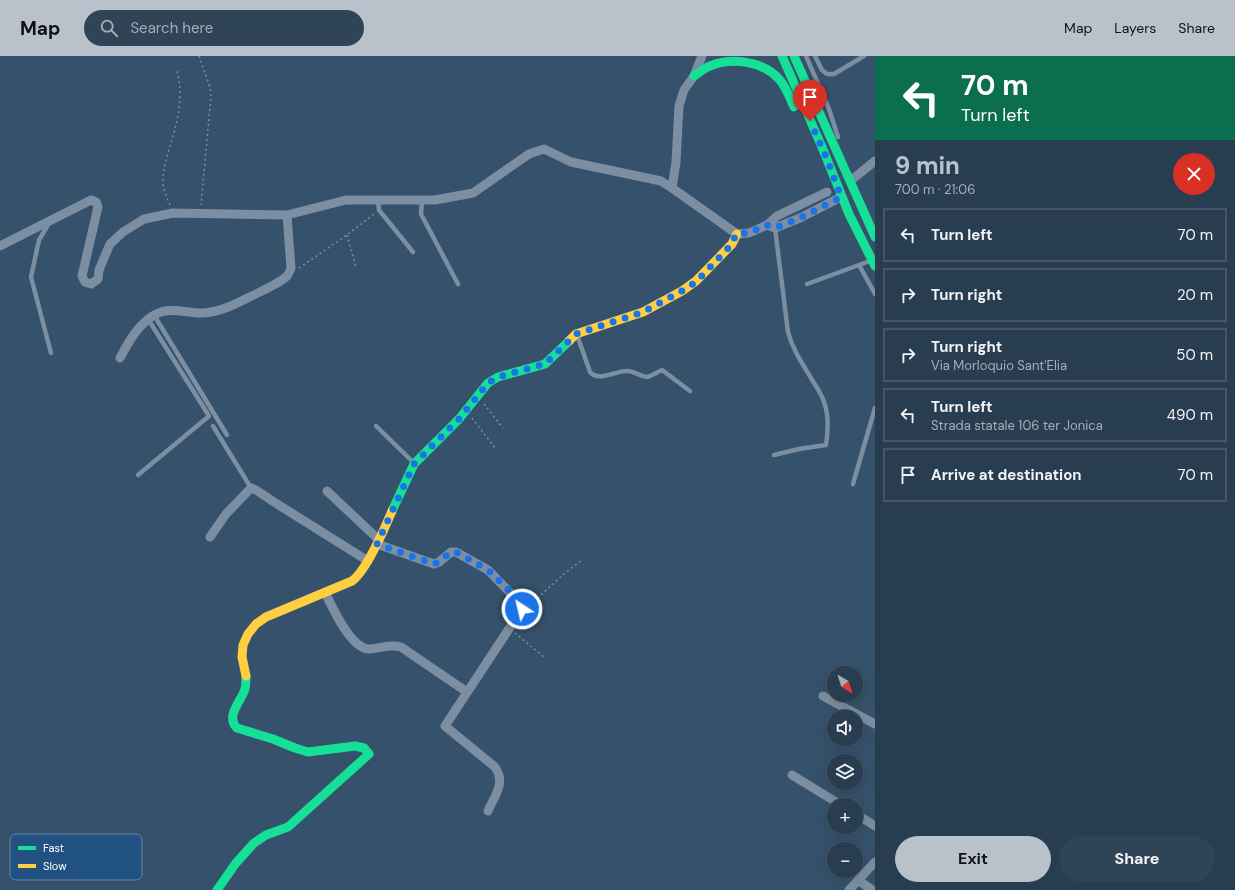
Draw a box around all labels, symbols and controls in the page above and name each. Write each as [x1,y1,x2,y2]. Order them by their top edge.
search box [84,10,364,46]
text: Map [20,16,60,41]
icon: search [98,17,120,39]
text: Search here [130,18,213,38]
text: Map [1064,19,1092,37]
text: Layers [1114,19,1156,37]
text: Share [1178,19,1215,37]
text: 70 m [961,67,1029,104]
icon: left [895,72,947,124]
pin [793,80,827,121]
icon: arrive [799,86,821,108]
text: Turn left [961,103,1030,127]
text: 9 min [895,150,960,181]
button: close [1173,153,1215,195]
text: 700 m · 21:06 [895,181,975,198]
icon: left [897,224,919,246]
text: Turn left [931,225,992,245]
text: 70 m [1178,225,1213,245]
icon: right [897,284,919,306]
text: Turn right [931,285,1002,305]
text: 20 m [1177,285,1213,305]
text: Turn right [931,337,1002,357]
icon: right [897,344,919,366]
text: 50 m [1176,345,1213,365]
text: Via Morloquio Sant'Elia [931,357,1067,374]
text: Turn left [931,397,992,417]
icon: left [897,404,919,426]
text: 490 m [1167,405,1213,425]
text: Strada statale 106 ter Jonica [931,417,1103,434]
icon: arrive [897,464,919,486]
text: Arrive at destination [931,465,1082,485]
text: 70 m [1178,465,1213,485]
position arrow [501,588,543,630]
north arrow [827,666,863,702]
map controls [827,666,863,878]
button: sound [827,710,863,746]
button: layers [827,754,863,790]
button: + [827,798,863,834]
legend [10,834,142,880]
button: Exit [895,836,1051,882]
button: Share [1059,836,1215,882]
text: Fast [43,841,64,855]
button: − [827,842,863,878]
text: Slow [43,859,67,873]

